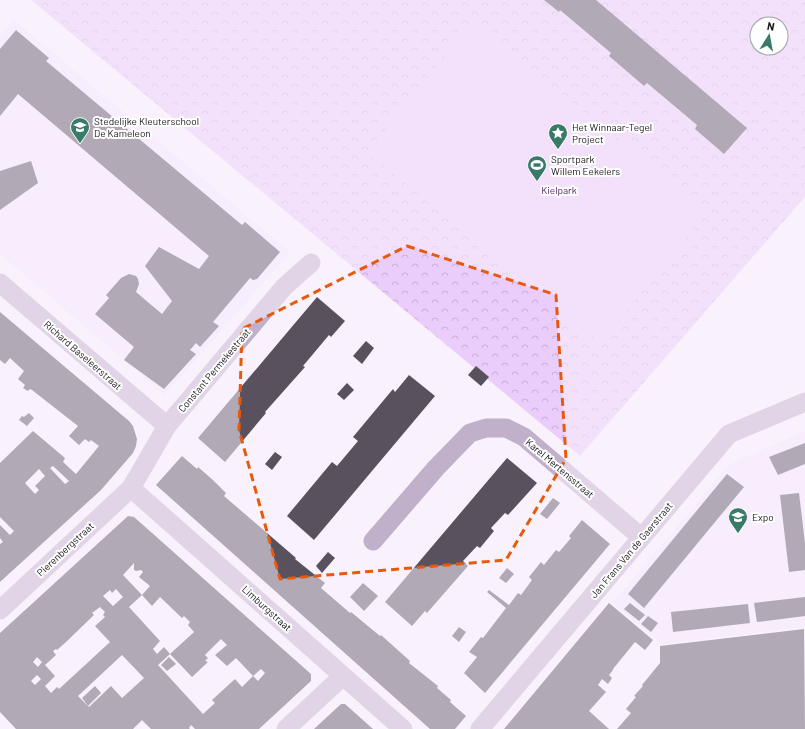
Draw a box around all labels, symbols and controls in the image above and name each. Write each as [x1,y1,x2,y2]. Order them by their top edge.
north arrow [749,16,789,56]
text: N [766,19,776,33]
place label: Stedelijke Kleuterschool De Kameleon [94,115,199,139]
school or university icon: Stedelijke Kleuterschool De Kameleon [69,116,91,144]
place label: Het Winnaar-Tegel Project [572,121,652,145]
place icon: Het Winnaar-Tegel Project [547,122,569,150]
place label: Sportpark Willem Eekelers [551,153,620,177]
sports icon: Sportpark Willem Eekelers [526,154,548,182]
park label: Kielpark [541,184,577,196]
street label: Richard Baseleerstraat [42,318,125,392]
street label: Constant Permekestraat [175,325,253,414]
street label: Karel Mertensstraat [523,436,597,500]
street label: Jan Frans Van de Gaerstraat [587,499,675,600]
school or university icon: Expo [727,506,749,534]
place label: Expo [752,511,774,523]
street label: Pierenbergstraat [34,519,96,578]
street label: Limburgstraat [240,583,294,633]

